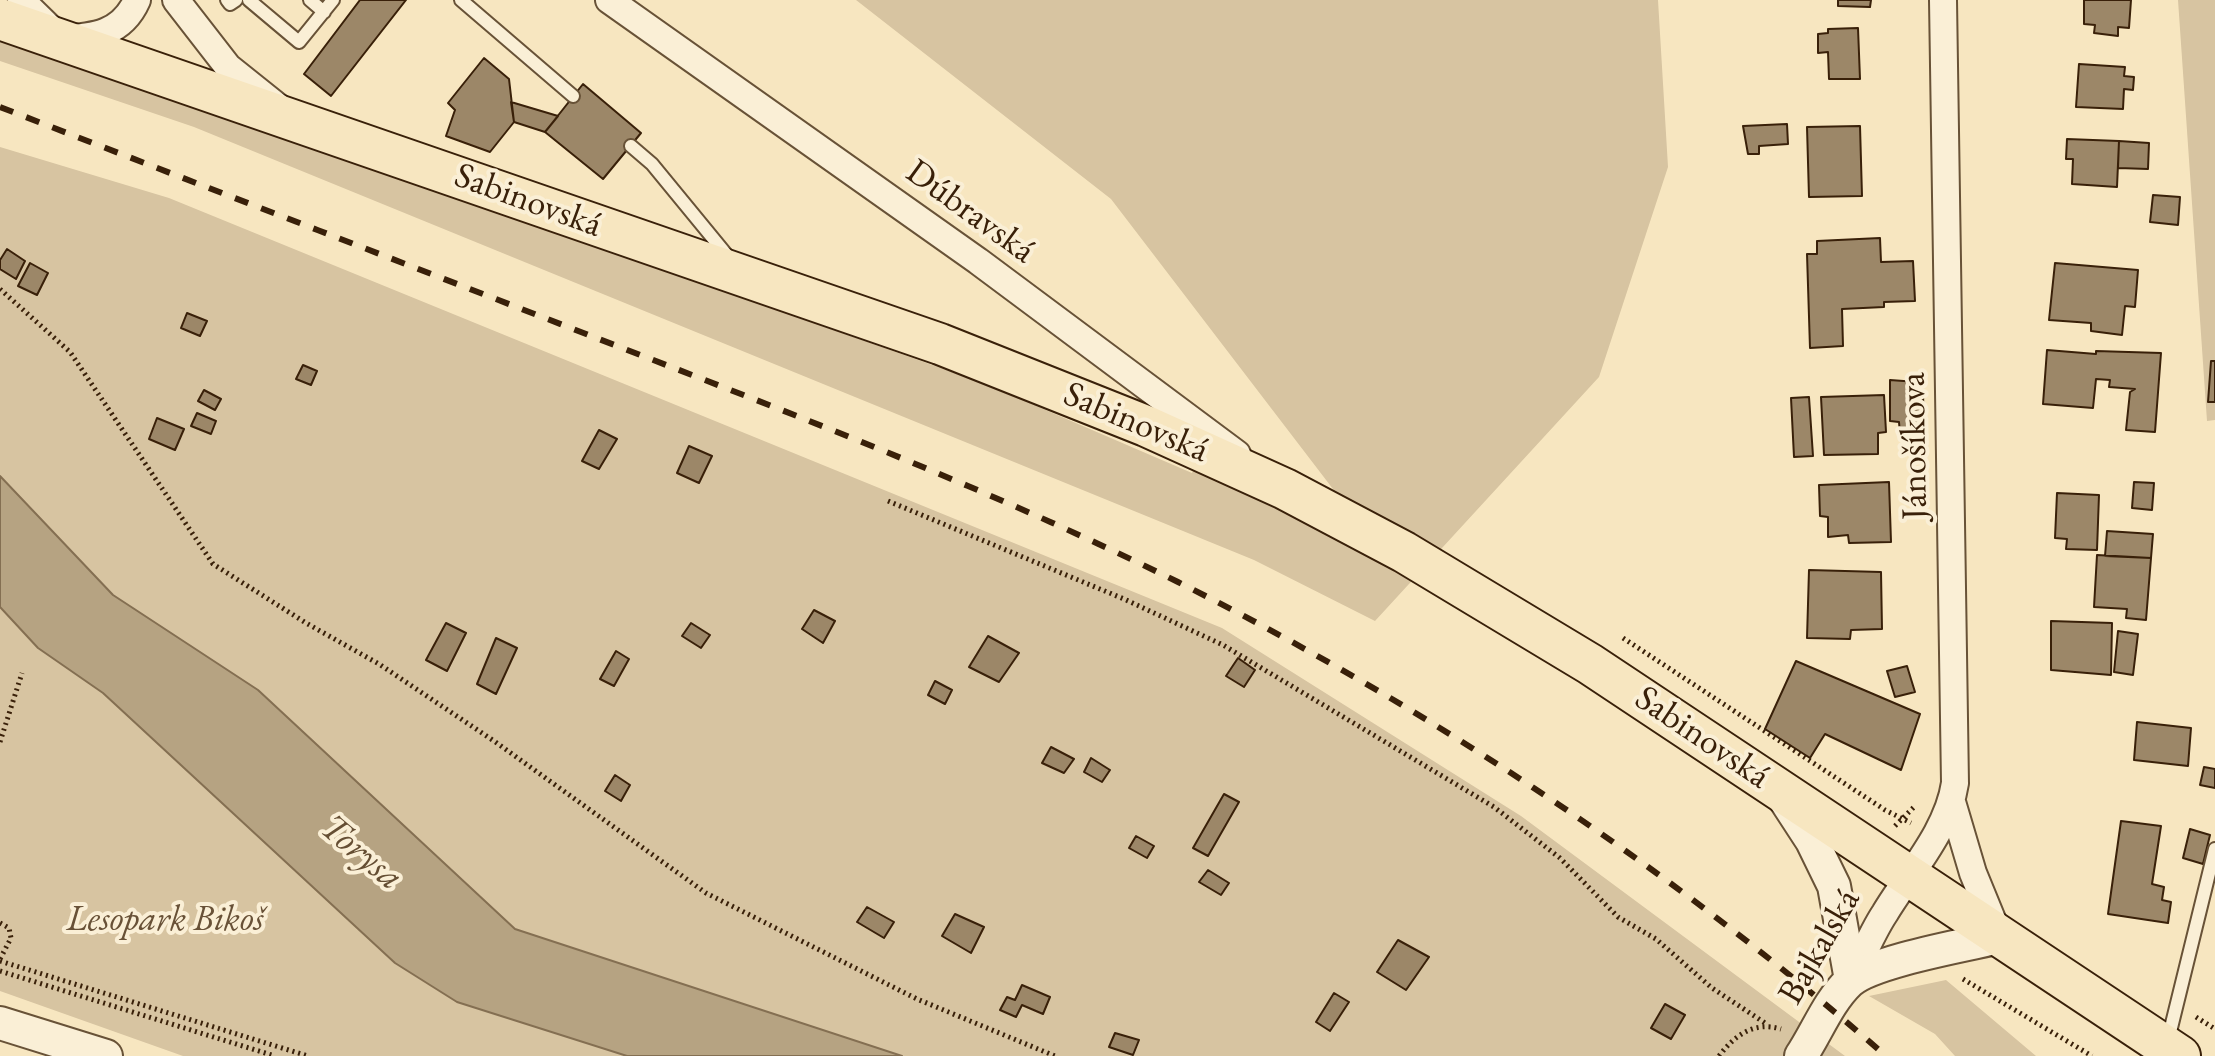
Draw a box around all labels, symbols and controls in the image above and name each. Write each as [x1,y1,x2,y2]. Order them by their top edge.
street label: Dúbravská [897,151,1043,273]
street label: Sabinovská [449,154,607,248]
street label: Jánošíkova [1892,372,1938,520]
street label: Sabinovská [1057,373,1215,473]
street label: Sabinovská [1626,677,1778,799]
water label: Torysa [310,805,412,901]
street label: Bajkalská [1770,882,1870,1012]
park label: Lesopark Bikoš [66,898,264,942]

